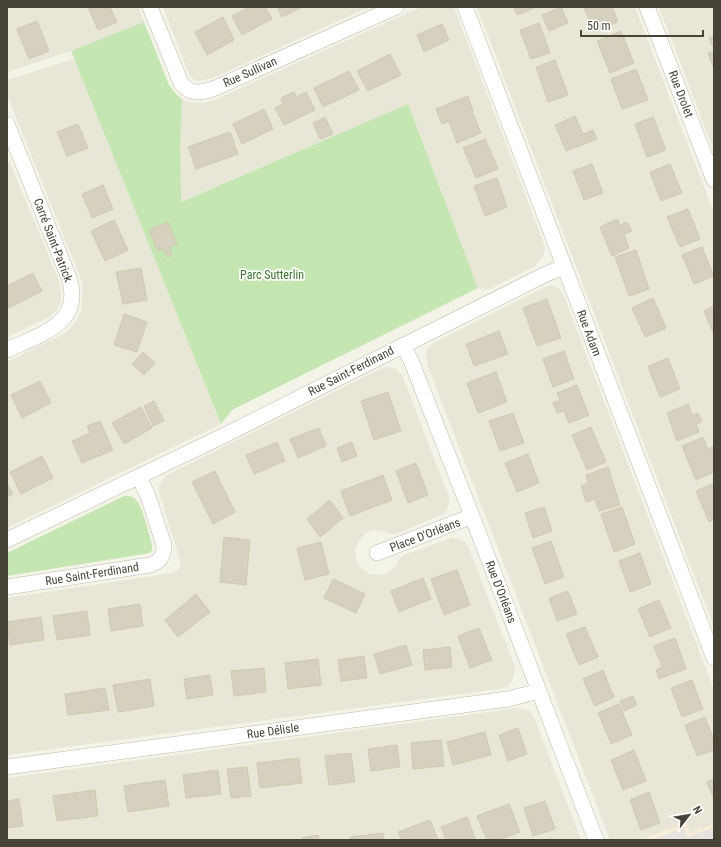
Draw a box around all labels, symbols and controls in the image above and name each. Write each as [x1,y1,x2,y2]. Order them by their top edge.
scale bar [581,12,703,38]
text: 50 m [587,19,611,33]
street label: Rue Sullivan [221,54,279,90]
street label: Rue Drolet [666,69,696,120]
street label: Carré Saint-Patrick [31,196,76,284]
park label: Parc Sutterlin [240,268,304,282]
street label: Rue Adam [574,308,604,358]
street label: Rue Saint-Ferdinand [306,343,396,399]
street label: Place D'Orléans [388,515,462,555]
street label: Rue D'Orléans [483,559,519,625]
street label: Rue Saint-Ferdinand [44,560,140,588]
street label: Rue Délisle [246,720,300,742]
north arrow [669,795,709,835]
text: N [690,804,705,817]

